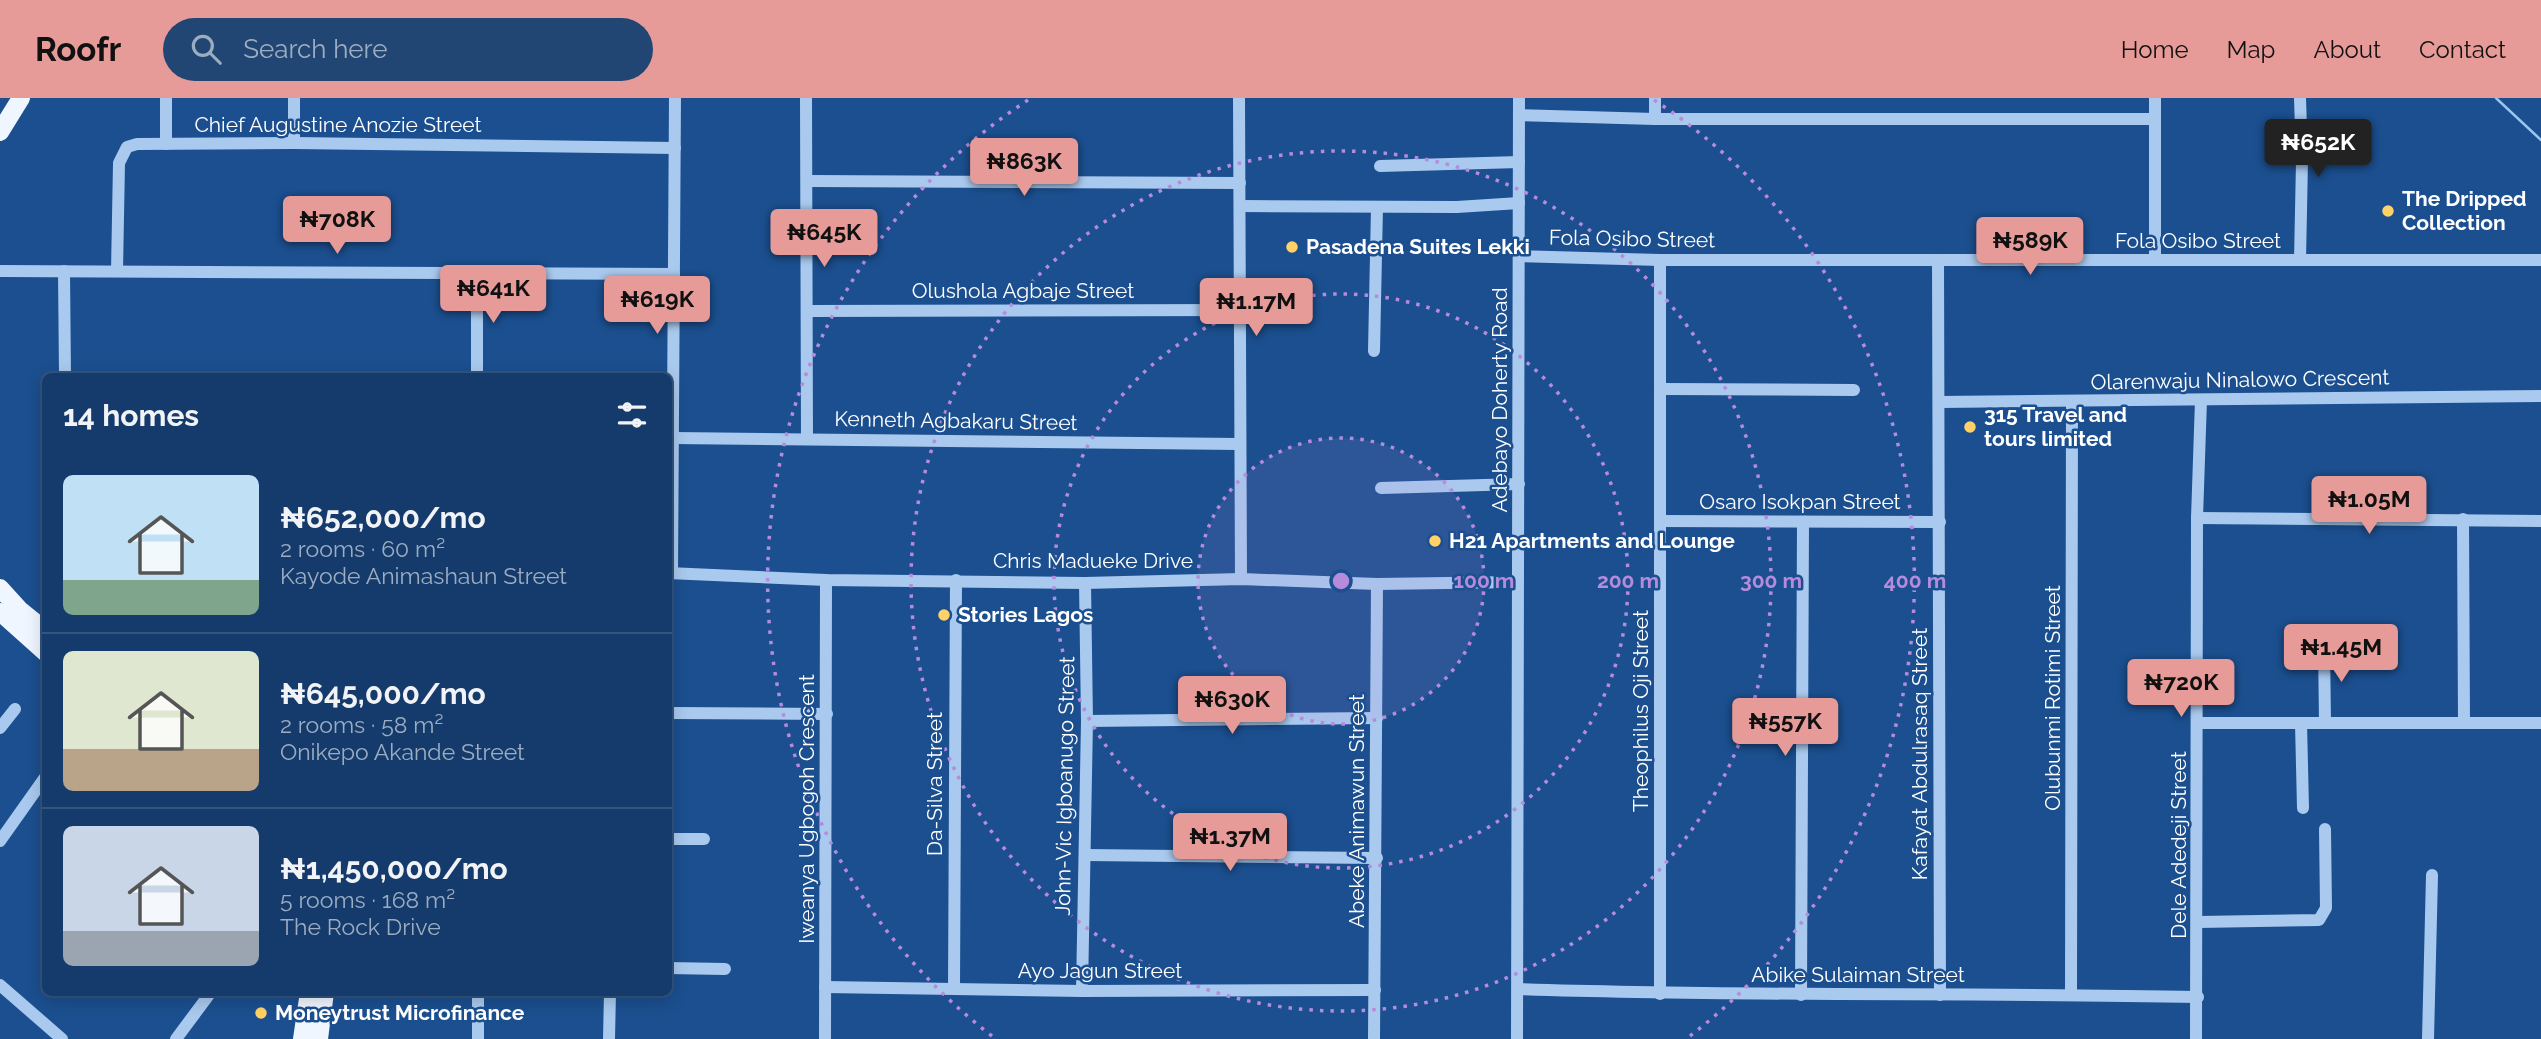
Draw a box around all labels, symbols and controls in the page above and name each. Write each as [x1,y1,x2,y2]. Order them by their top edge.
search box [163,18,653,81]
text: Roofr [35,30,121,69]
icon: search [187,30,225,68]
text: Search here [243,34,388,64]
text: Home [2121,35,2189,64]
text: Map [2227,35,2275,64]
text: About [2313,35,2381,64]
text: Contact [2419,35,2506,64]
street label: Chief Augustine Anozie Street [194,112,482,137]
pin: ₦652K [2269,120,2367,179]
text: ₦652K [2281,128,2355,155]
pin: ₦863K [975,139,1073,198]
text: ₦863K [986,147,1062,174]
place label: The Dripped Collection [2402,186,2527,235]
pin: ₦708K [288,197,386,256]
marker: The Dripped Collection [2380,203,2396,219]
text: ₦708K [299,205,375,232]
pin: ₦645K [775,209,873,269]
text: ₦645K [786,218,862,245]
pin: ₦589K [1981,218,2079,277]
street label: Fola Osibo Street [1549,225,1715,252]
text: ₦589K [1992,226,2068,253]
street label: Fola Osibo Street [2115,228,2281,253]
place label: Pasadena Suites Lekki [1306,234,1530,259]
marker: Pasadena Suites Lekki [1284,239,1300,255]
pin: ₦641K [444,266,542,325]
text: ₦641K [456,274,530,301]
pin: ₦619K [608,276,706,336]
street label: Olushola Agbaje Street [912,278,1134,303]
pin: ₦1.17M [1199,278,1313,338]
text: ₦619K [620,285,694,312]
text: ₦1.17M [1216,287,1296,314]
street label: Adebayo Doherty Road [1487,287,1512,513]
street label: Olarenwaju Ninalowo Crescent [2090,364,2390,395]
icon: filters [613,396,651,434]
text: 14 homes [63,398,199,433]
place label: 315 Travel and tours limited [1984,402,2127,451]
street label: Kenneth Agbakaru Street [834,406,1078,435]
marker: 315 Travel and tours limited [1962,419,1978,435]
pin: ₦1.05M [2312,476,2426,536]
text: ₦1.05M [2327,485,2411,512]
street label: Osaro Isokpan Street [1699,489,1901,514]
text: ₦652,000/mo [280,500,486,535]
icon: home [119,503,203,587]
place label: H21 Apartments and Lounge [1449,528,1735,553]
marker: H21 Apartments and Lounge [1427,533,1443,549]
text: 2 rooms · 60 m² [280,535,445,562]
street label: Chris Madueke Drive [993,548,1193,573]
text: Kayode Animashaun Street [280,562,567,589]
text: 100 m [1454,568,1514,593]
text: 200 m [1597,568,1659,593]
text: 300 m [1740,568,1802,593]
text: 400 m [1884,568,1946,593]
centre of rings [1329,569,1353,593]
street label: Olubunmi Rotimi Street [2040,585,2065,811]
place label: Stories Lagos [958,602,1093,627]
marker: Stories Lagos [936,607,952,623]
street label: Theophilus Oji Street [1628,610,1653,812]
pin: ₦1.45M [2284,624,2398,684]
street label: Kafayat Abdulrasaq Street [1907,628,1932,880]
text: ₦1.45M [2300,633,2382,660]
street label: John-Vic Igboanugo Street [1050,656,1079,916]
pin: ₦720K [2132,660,2230,719]
text: ₦720K [2143,668,2219,695]
street label: Iweanya Ugbogoh Crescent [794,674,819,944]
text: ₦645,000/mo [280,676,486,711]
pin: ₦630K [1183,676,1281,736]
icon: home [119,679,203,763]
text: ₦630K [1194,685,1270,712]
street label: Abeke Animawun Street [1344,694,1369,928]
pin: ₦557K [1736,698,1834,758]
text: ₦557K [1748,707,1822,734]
text: 2 rooms · 58 m² [280,711,443,738]
street label: Da-Silva Street [922,712,947,856]
text: Onikepo Akande Street [280,738,525,765]
street label: Dele Adedeji Street [2166,751,2191,939]
pin: ₦1.37M [1173,814,1287,873]
text: ₦1.37M [1189,822,1271,849]
text: ₦1,450,000/mo [280,851,508,886]
icon: home [119,854,203,938]
text: 5 rooms · 168 m² [280,886,455,913]
text: The Rock Drive [280,913,441,940]
street label: Ayo Jagun Street [1018,958,1182,983]
street label: Abike Sulaiman Street [1751,962,1965,987]
place label: Moneytrust Microfinance [275,1000,525,1025]
marker: Moneytrust Microfinance [253,1005,269,1021]

